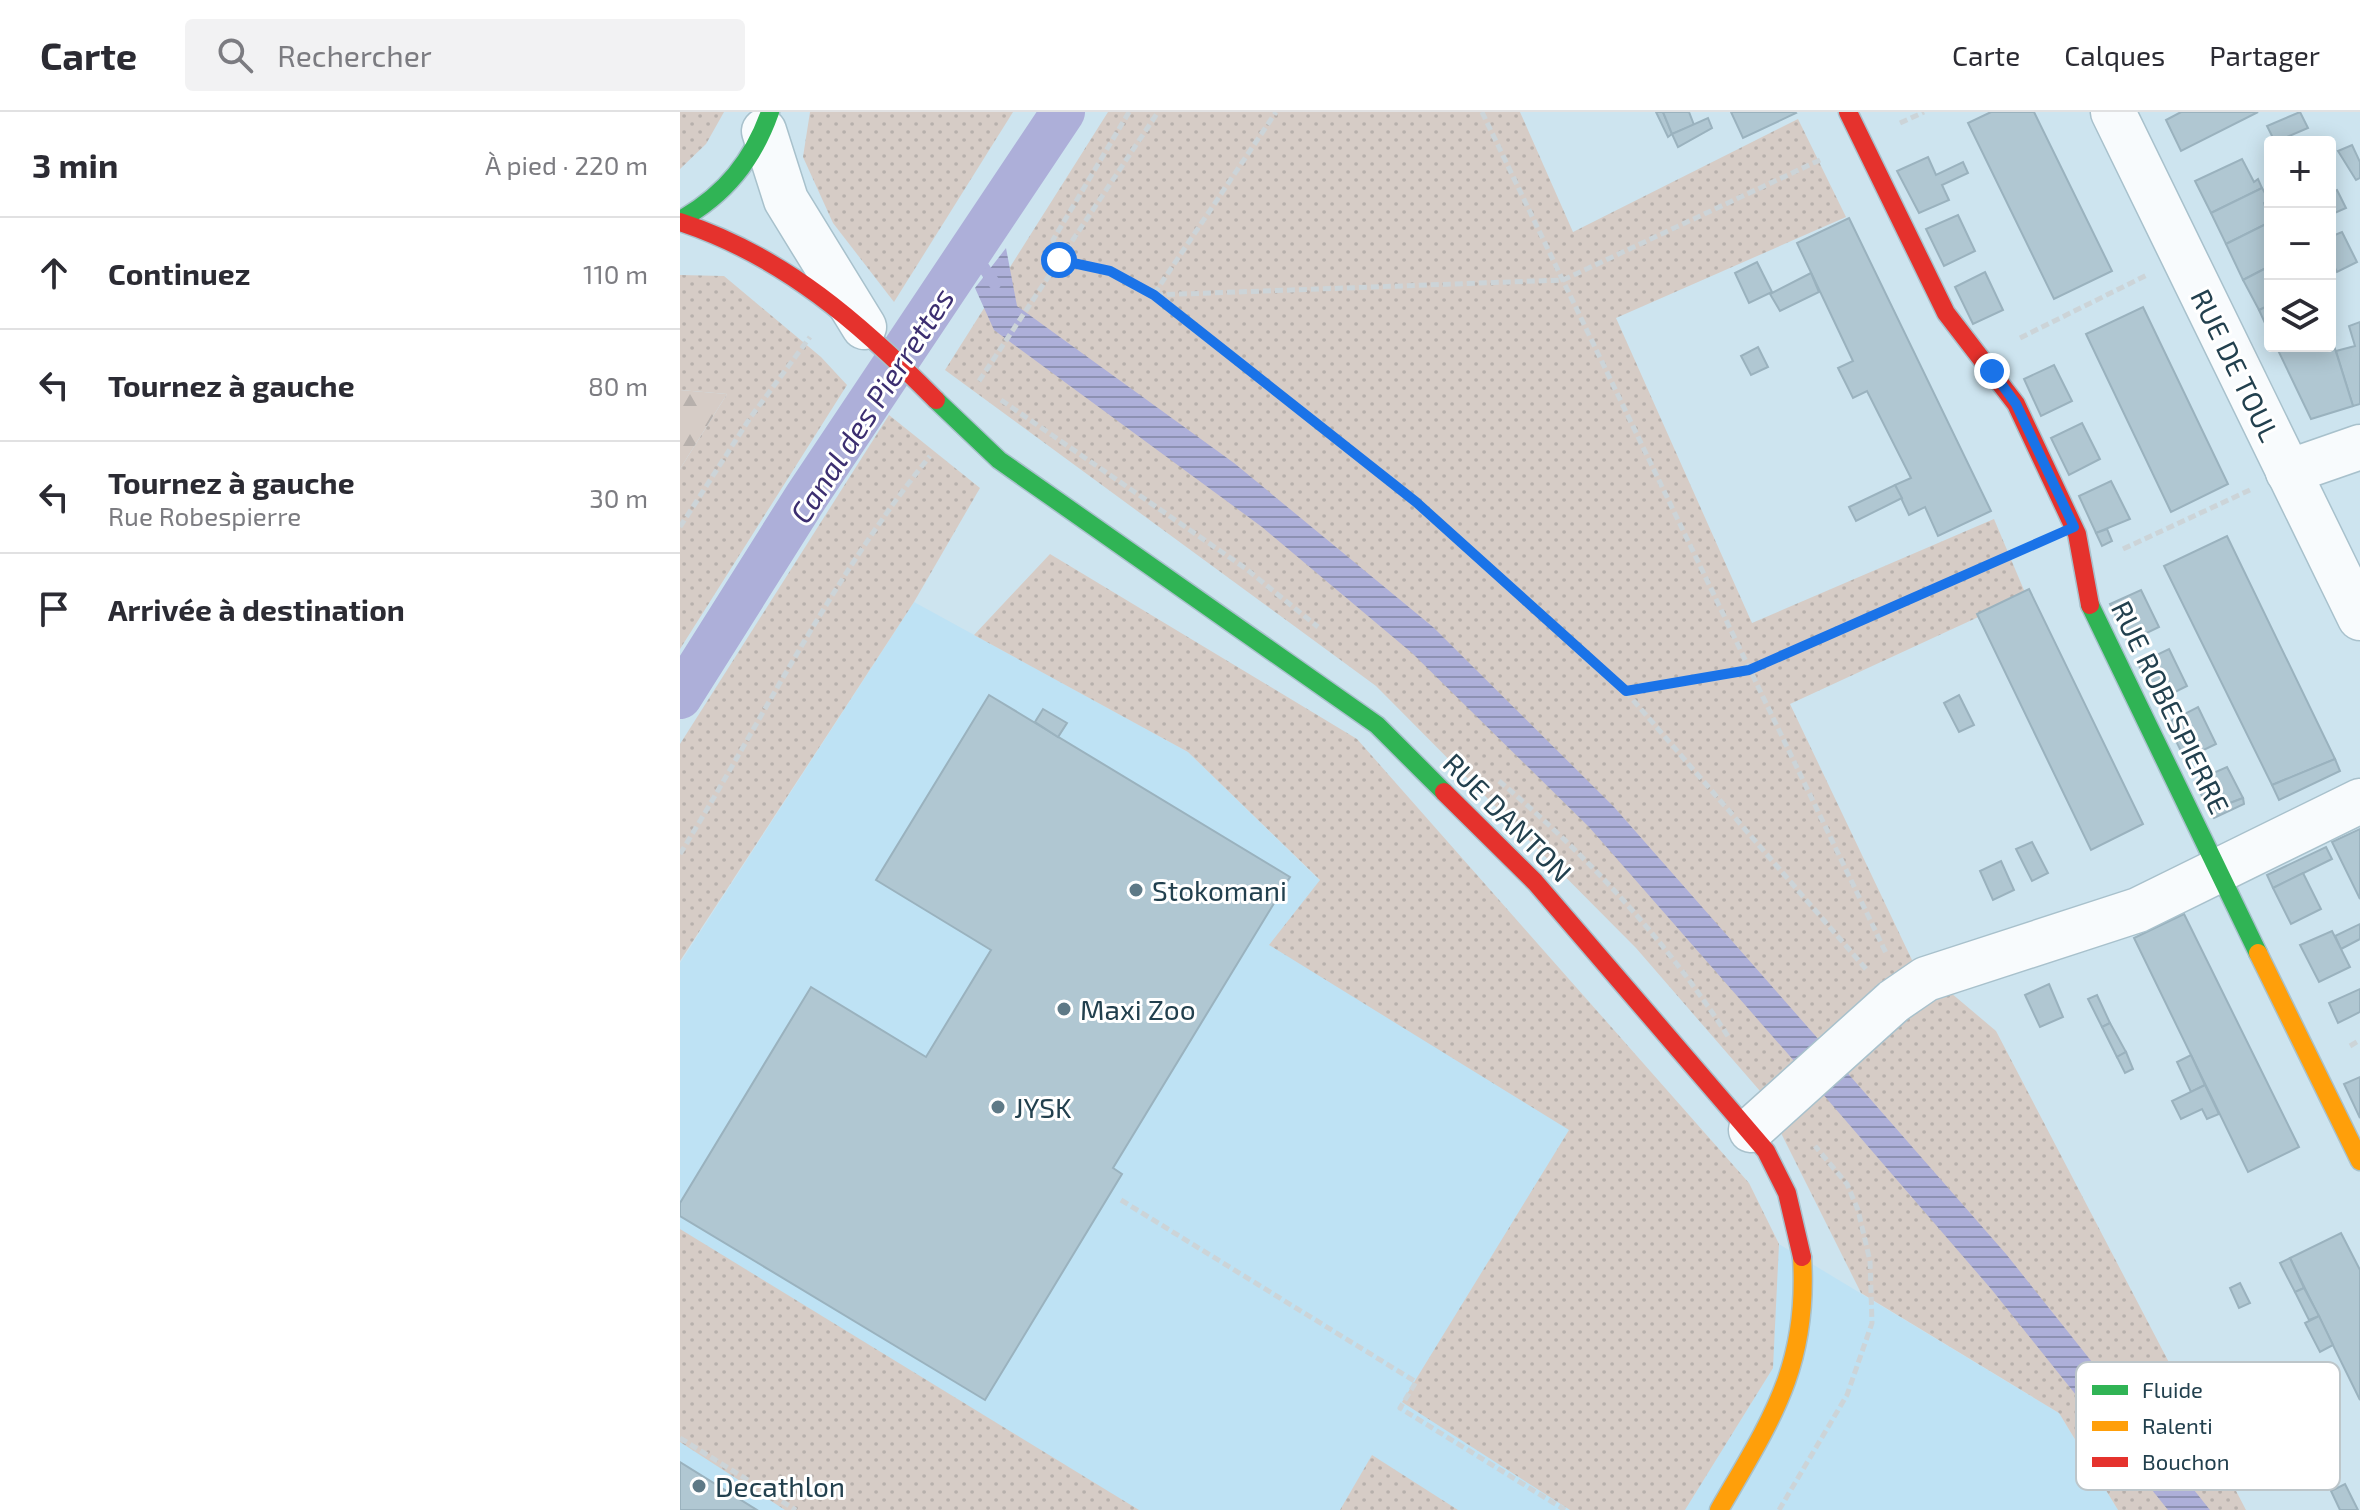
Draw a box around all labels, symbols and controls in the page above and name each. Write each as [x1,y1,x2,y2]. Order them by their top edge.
search box [185,19,745,91]
text: Carte [40,32,137,78]
icon: search [213,33,257,77]
text: Rechercher [277,37,432,73]
text: Carte [1952,38,2020,72]
text: Calques [2064,38,2165,72]
text: Partager [2209,38,2320,72]
map controls [2264,136,2336,352]
button: + [2264,136,2336,208]
text: 3 min [32,144,118,185]
text: À pied · 220 m [485,149,648,180]
button: − [2264,208,2336,280]
route start [1041,242,1077,278]
icon: ahead [32,251,76,295]
text: Continuez [108,255,250,291]
text: 110 m [583,258,648,289]
button: layers [2264,280,2336,352]
water label: Canal des Pierrettes [782,281,960,529]
street label: RUE DE TOUL [2184,283,2288,447]
route end [1974,353,2010,389]
icon: left [32,363,76,407]
text: Tournez à gauche [108,367,355,403]
text: 80 m [588,370,648,401]
text: Tournez à gauche [108,464,355,500]
icon: left [32,475,76,519]
text: 30 m [589,482,648,513]
text: Rue Robespierre [108,500,301,531]
icon: arrive [32,587,76,631]
text: Arrivée à destination [108,591,405,627]
street label: RUE ROBESPIERRE [2105,595,2237,819]
street label: RUE DANTON [1437,746,1579,888]
place label: Stokomani [1152,873,1287,907]
marker: Stokomani [1127,881,1145,899]
place label: Maxi Zoo [1080,992,1196,1026]
marker: Maxi Zoo [1055,1000,1073,1018]
place label: JYSK [1014,1090,1072,1124]
marker: JYSK [989,1098,1007,1116]
legend [2076,1362,2340,1490]
text: Fluide [2142,1376,2203,1402]
text: Ralenti [2142,1412,2213,1438]
text: Bouchon [2142,1448,2230,1474]
place label: Decathlon [715,1469,845,1503]
marker: Decathlon [690,1477,708,1495]

